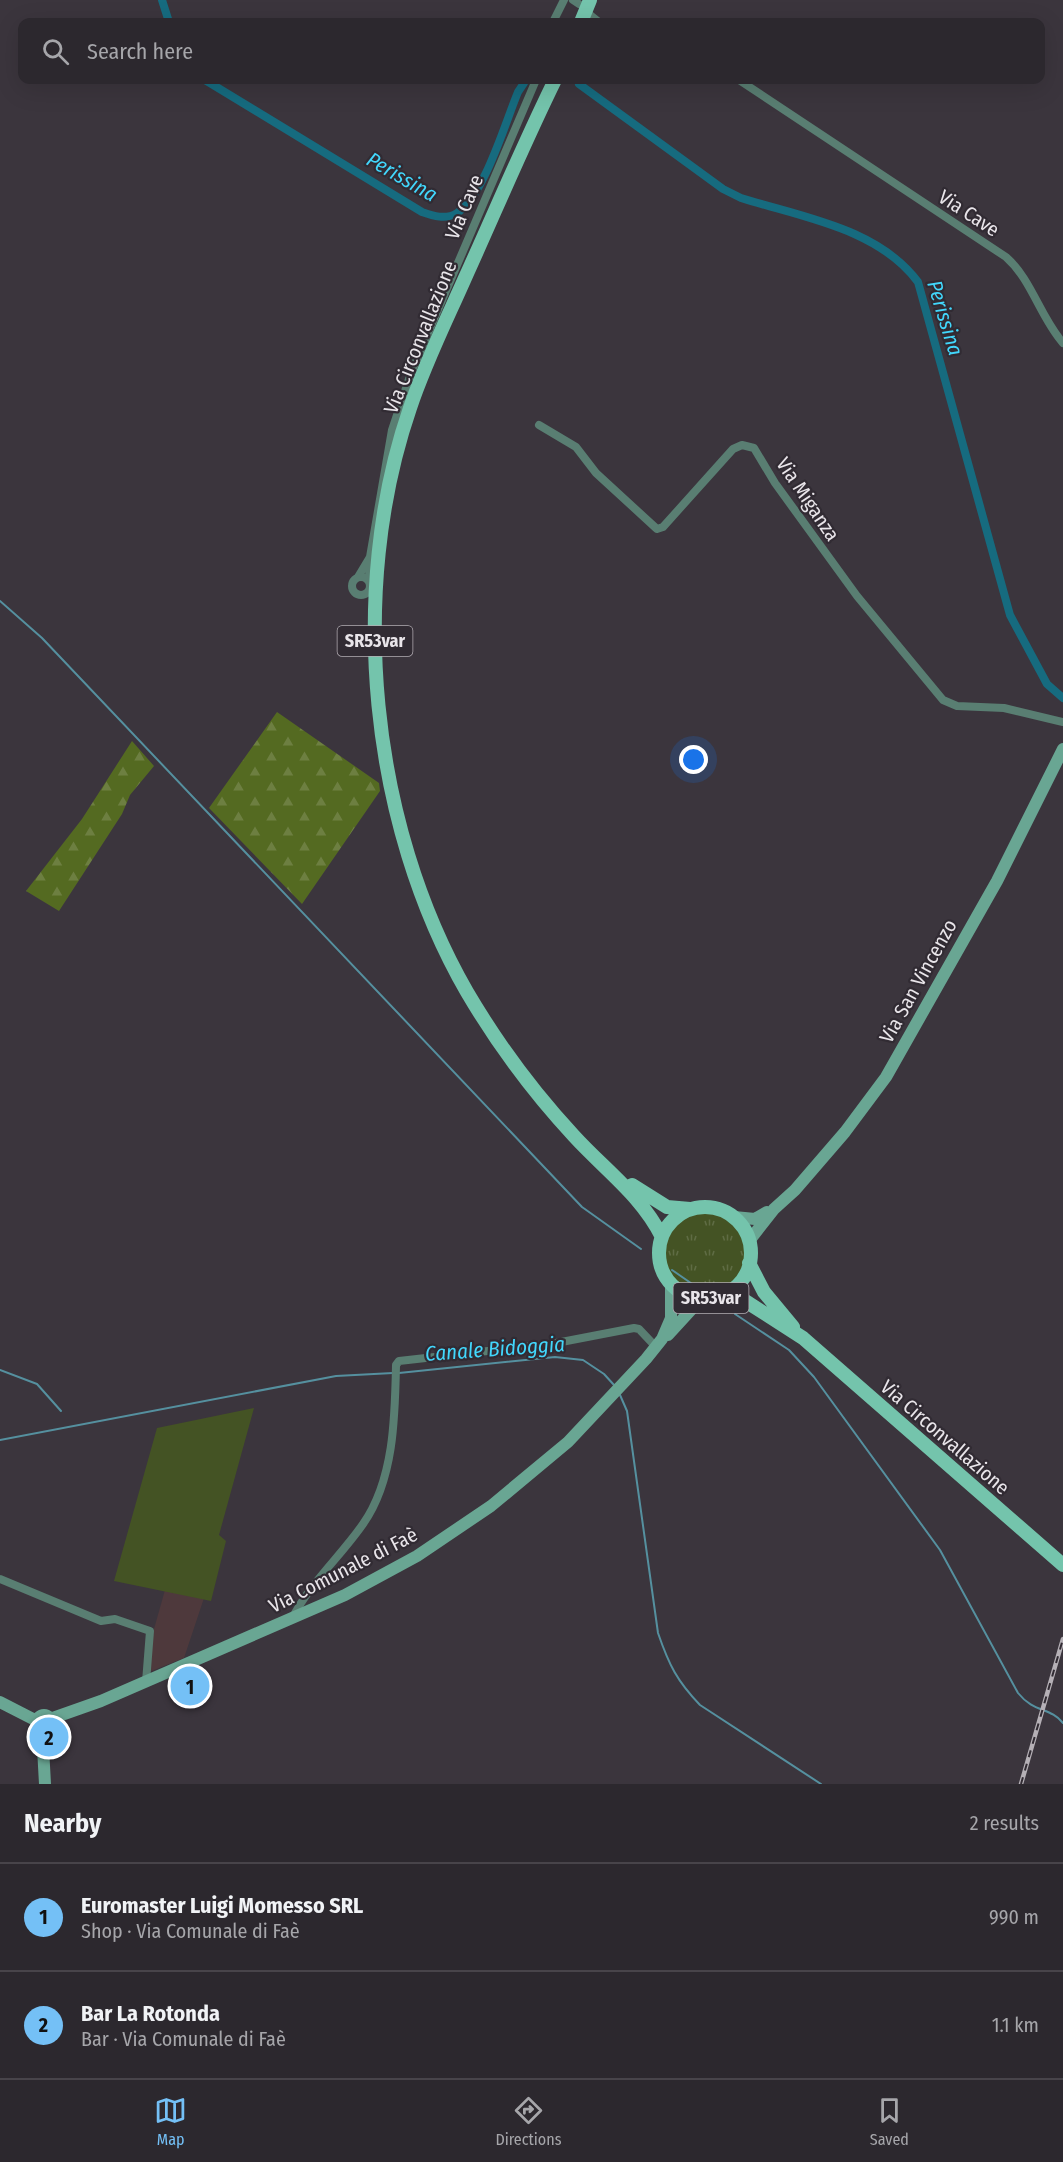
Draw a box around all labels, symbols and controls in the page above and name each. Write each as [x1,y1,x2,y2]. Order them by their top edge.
search box [18,18,1045,84]
icon: search [39,35,72,68]
text: Search here [87,38,193,65]
water label: Perissina [362,146,442,208]
street label: Via Cave [440,171,488,243]
street label: Via Cave [934,184,1004,242]
street label: Via Circonvallazione [378,257,462,417]
water label: Perissina [921,277,969,359]
street label: Via Miganza [771,453,845,545]
road number: SR53var [338,626,412,656]
your location [679,745,708,774]
street label: Via San Vincenzo [874,915,962,1047]
road number: SR53var [674,1283,748,1313]
water label: Canale Bidoggia [424,1331,566,1367]
street label: Via Circonvallazione [876,1375,1014,1499]
street label: Via Comunale di Faè [265,1522,421,1618]
pin: 1 [170,1664,210,1708]
pin: 2 [29,1714,68,1760]
text: Nearby [24,1808,101,1839]
text: 2 results [970,1811,1039,1835]
text: Euromaster Luigi Momesso SRL [81,1892,363,1919]
text: 1 [39,1905,48,1929]
text: 990 m [989,1905,1039,1929]
text: Shop · Via Comunale di Faè [81,1919,300,1943]
text: Bar La Rotonda [81,2000,220,2027]
text: 2 [39,2013,48,2037]
text: 1.1 km [992,2013,1039,2037]
text: Bar · Via Comunale di Faè [81,2027,286,2051]
tab: Map [154,2094,187,2149]
tab: Directions [495,2094,562,2149]
tab: Saved [870,2094,909,2149]

